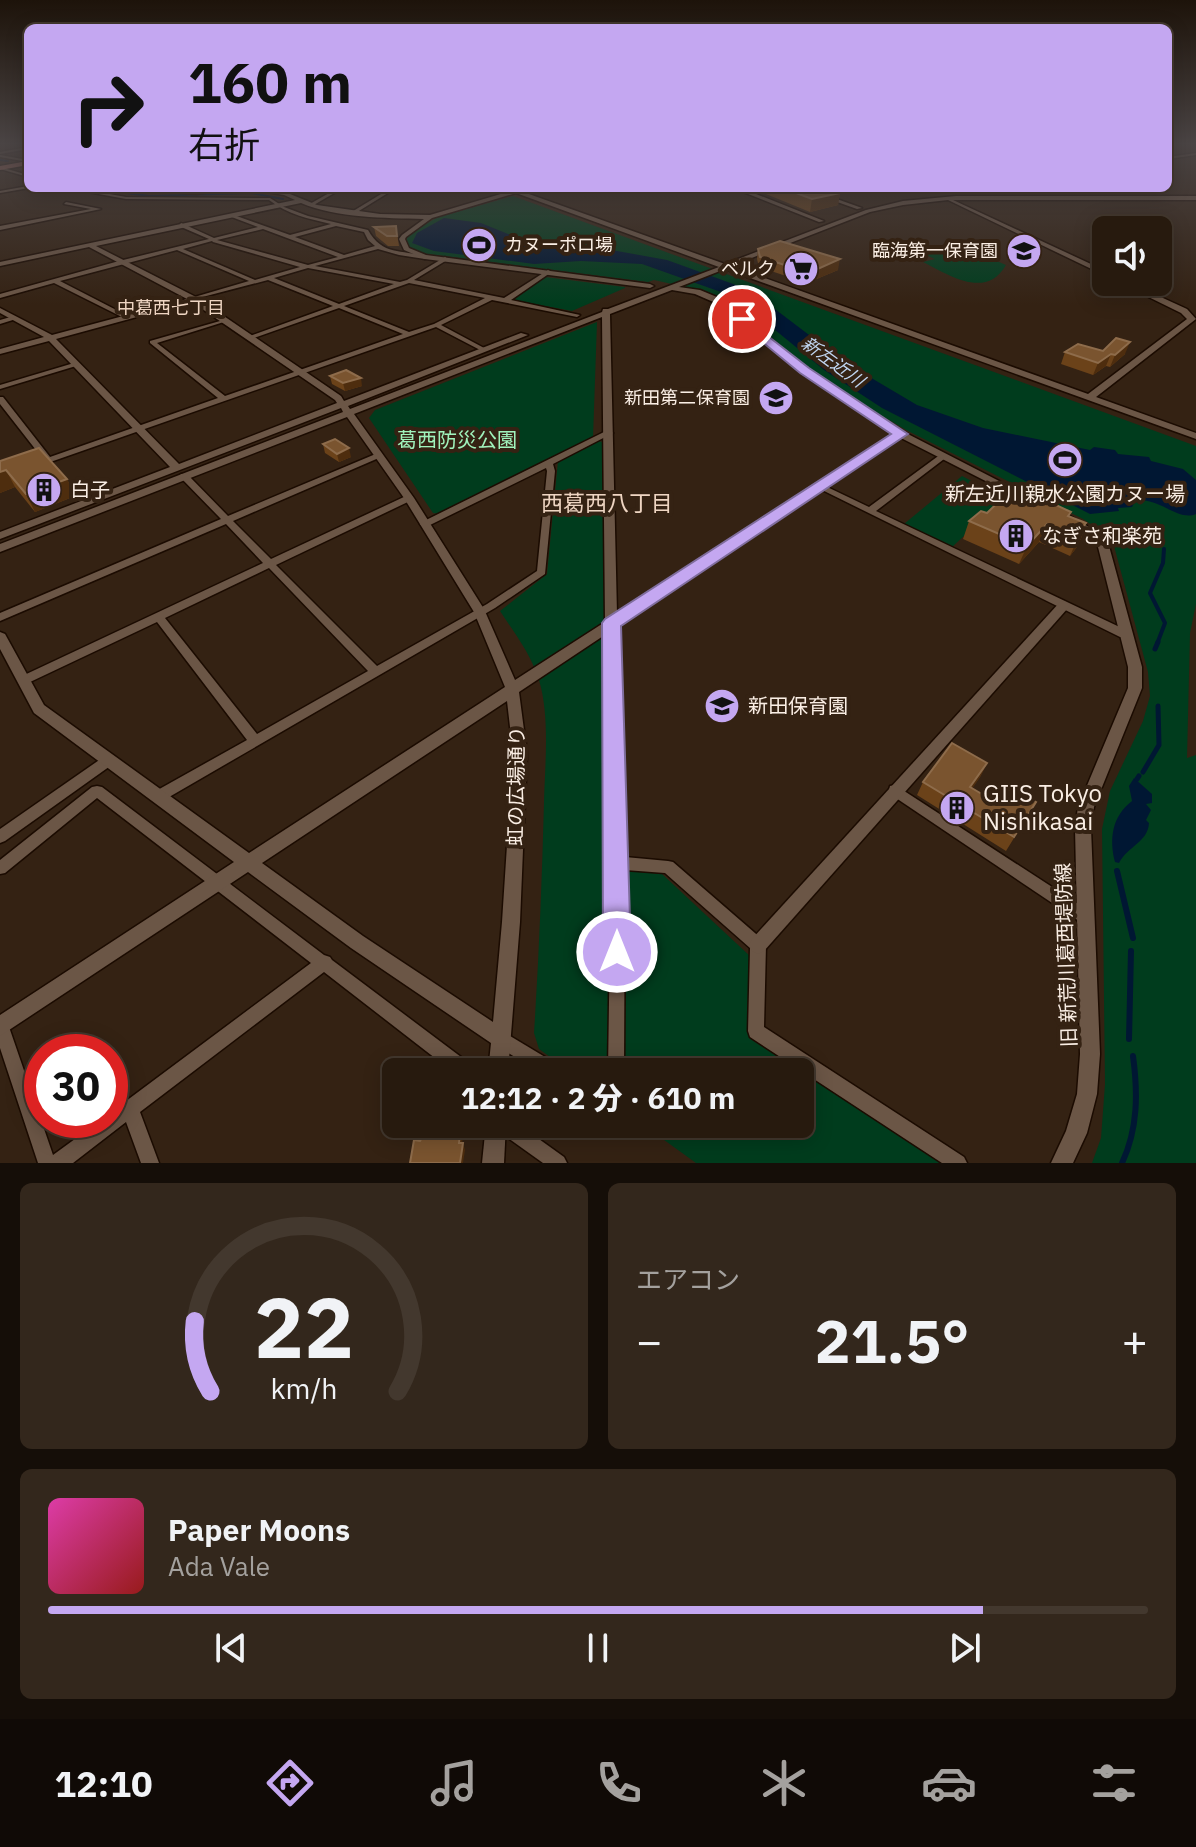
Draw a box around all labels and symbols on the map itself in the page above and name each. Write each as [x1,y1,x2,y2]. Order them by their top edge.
sports icon: カヌーポロ場 [460,226,498,264]
school or university icon: 臨海第一保育園 [1005,232,1043,270]
place label: カヌーポロ場 [505,233,613,256]
place label: 臨海第一保育園 [872,239,998,262]
supermarket icon: ベルク [782,250,820,288]
place label: ベルク [721,257,775,280]
pin [708,285,776,353]
district label: 中葛西七丁目 [117,296,225,319]
water label: 新左近川 [797,331,871,393]
school or university icon: 新田第二保育園 [757,379,795,417]
place label: 新田第二保育園 [624,386,750,409]
park label: 葛西防災公園 [397,426,517,453]
sports icon: 新左近川親水公園カヌー場 [1046,441,1084,479]
building icon: 白子 [25,471,63,509]
place label: 白子 [70,476,110,503]
place label: 新左近川親水公園カヌー場 [945,480,1185,507]
district label: 西葛西八丁目 [541,488,673,517]
building icon: なぎさ和楽苑 [997,517,1035,555]
place label: なぎさ和楽苑 [1042,522,1162,549]
school or university icon: 新田保育園 [703,687,741,725]
place label: 新田保育園 [748,692,848,719]
street label: 虹の広場通り [501,726,530,846]
place label: GIIS Tokyo Nishikasai [983,777,1102,837]
building icon: GIIS Tokyo Nishikasai [938,789,976,827]
street label: 旧 新荒川葛西堤防線 [1049,862,1082,1048]
position arrow [575,910,659,994]
speed limit sign: 30 [24,1034,128,1138]

